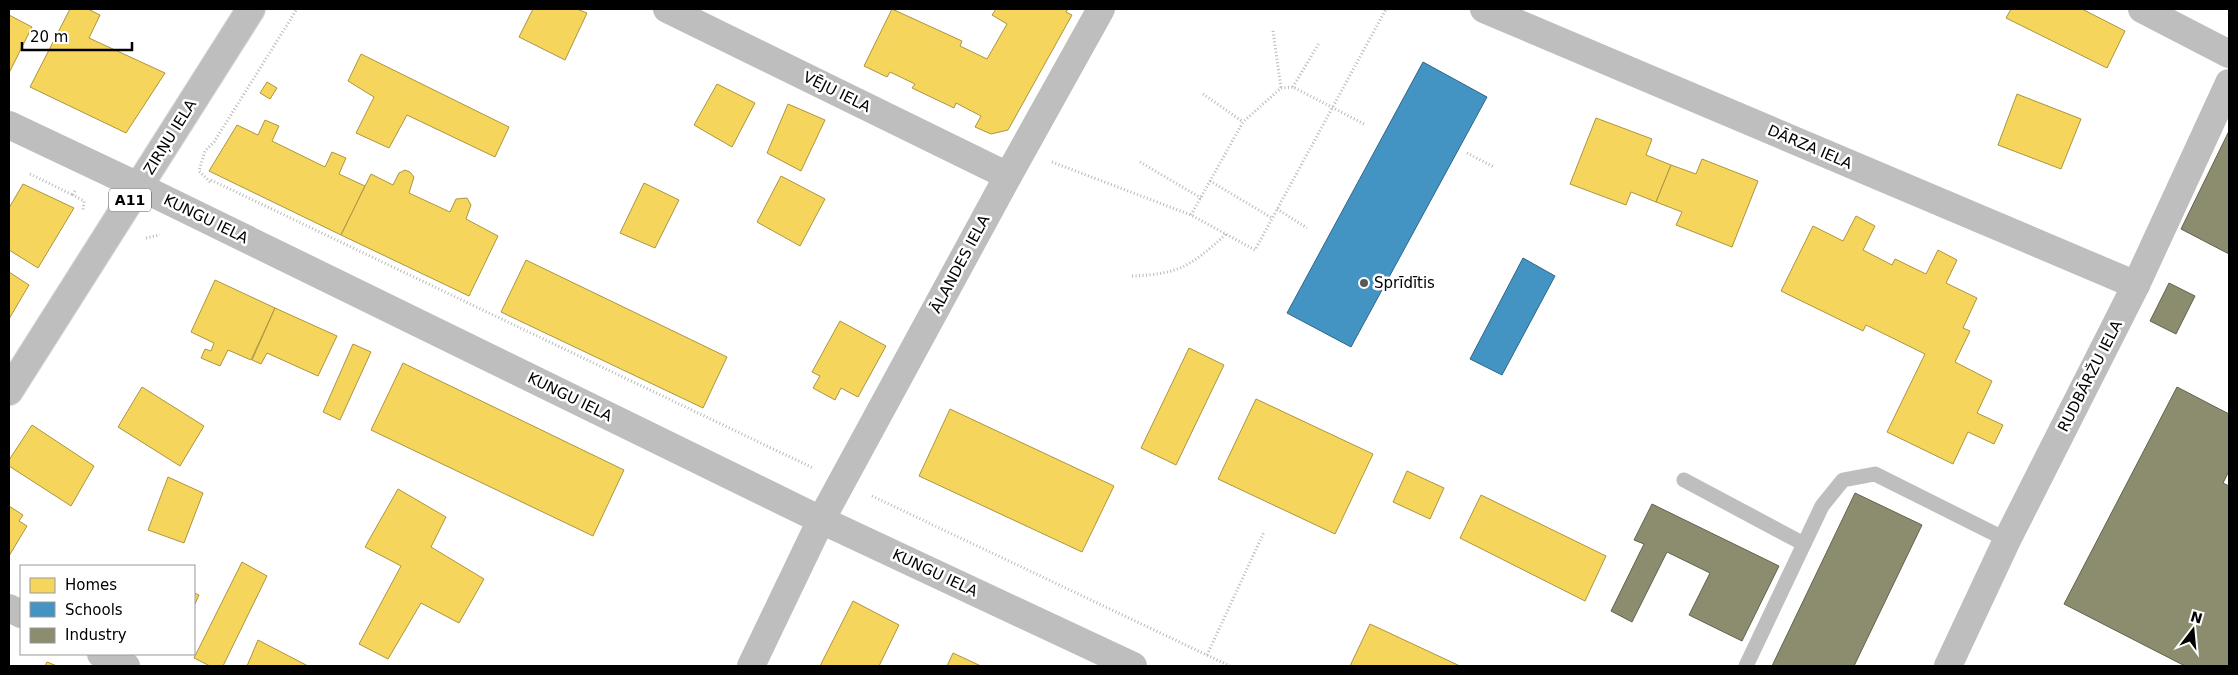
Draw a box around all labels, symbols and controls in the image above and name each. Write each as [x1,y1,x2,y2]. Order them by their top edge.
scale bar [22,20,132,52]
text: 20 m [30,28,68,46]
street label: VĒJU IELA [800,68,874,116]
street label: ZIRŅU IELA [140,96,201,178]
street label: DĀRZA IELA [1765,121,1856,173]
road number: A11 [109,188,151,212]
street label: KUNGU IELA [161,191,252,248]
street label: ĀLANDES IELA [927,211,994,316]
place label: Sprīdītis [1374,274,1435,292]
marker: Sprīdītis [1358,277,1370,289]
street label: RUDBĀRŽU IELA [2053,316,2126,435]
street label: KUNGU IELA [525,369,616,426]
street label: KUNGU IELA [890,545,981,601]
legend [20,565,195,655]
text: Homes [65,576,117,594]
text: Schools [65,601,123,619]
north arrow [2168,605,2218,655]
text: N [2189,608,2204,627]
text: Industry [65,626,127,644]

